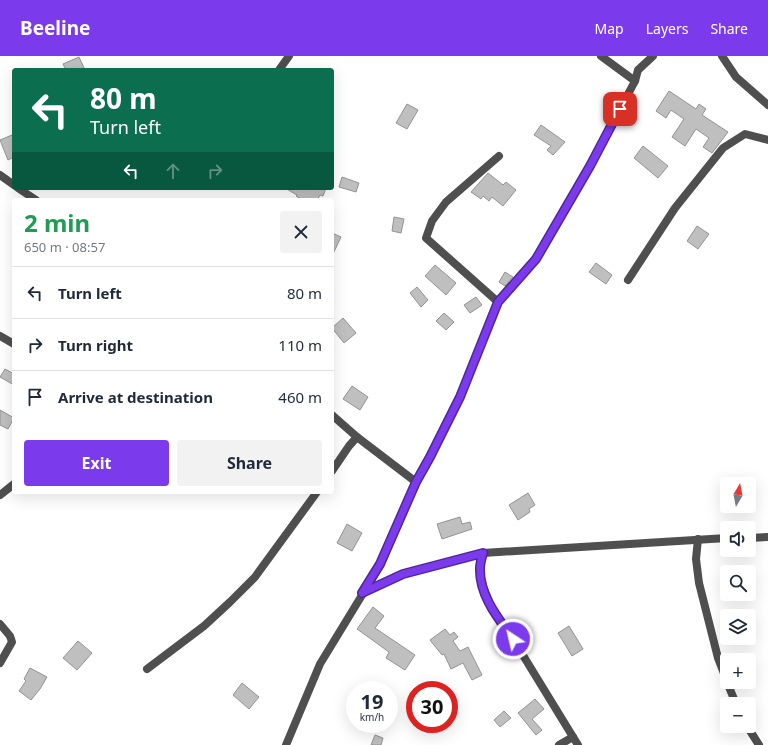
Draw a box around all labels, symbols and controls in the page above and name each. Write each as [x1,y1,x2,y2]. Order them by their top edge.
text: Beeline [20,15,90,41]
text: Map [595,19,624,38]
text: Layers [646,19,688,38]
text: Share [710,19,748,38]
text: 80 m [90,79,157,117]
icon: left [24,84,76,136]
pin [603,92,637,126]
icon: arrive [609,98,631,120]
text: Turn left [90,115,161,139]
icon: left [120,160,142,182]
icon: ahead [162,160,184,182]
icon: right [204,160,226,182]
text: 2 min [24,206,90,239]
button: close [280,211,322,253]
text: 650 m · 08:57 [24,238,105,256]
icon: left [24,282,46,304]
text: Turn left [58,283,122,303]
text: 80 m [287,283,322,303]
icon: right [24,334,46,356]
text: Turn right [58,335,133,355]
text: 110 m [278,335,322,355]
icon: arrive [24,386,46,408]
text: Arrive at destination [58,387,213,407]
text: 460 m [278,387,322,407]
button: Exit [24,440,169,486]
button: Share [177,440,322,486]
north arrow [720,477,756,513]
map controls [720,477,756,733]
button: sound [720,521,756,557]
button: search [720,565,756,601]
button: layers [720,609,756,645]
position arrow [492,618,534,660]
button: + [720,653,756,689]
speed limit sign: 30 [406,681,458,733]
text: 19 [361,688,383,715]
button: − [720,697,756,733]
text: km/h [360,710,384,724]

